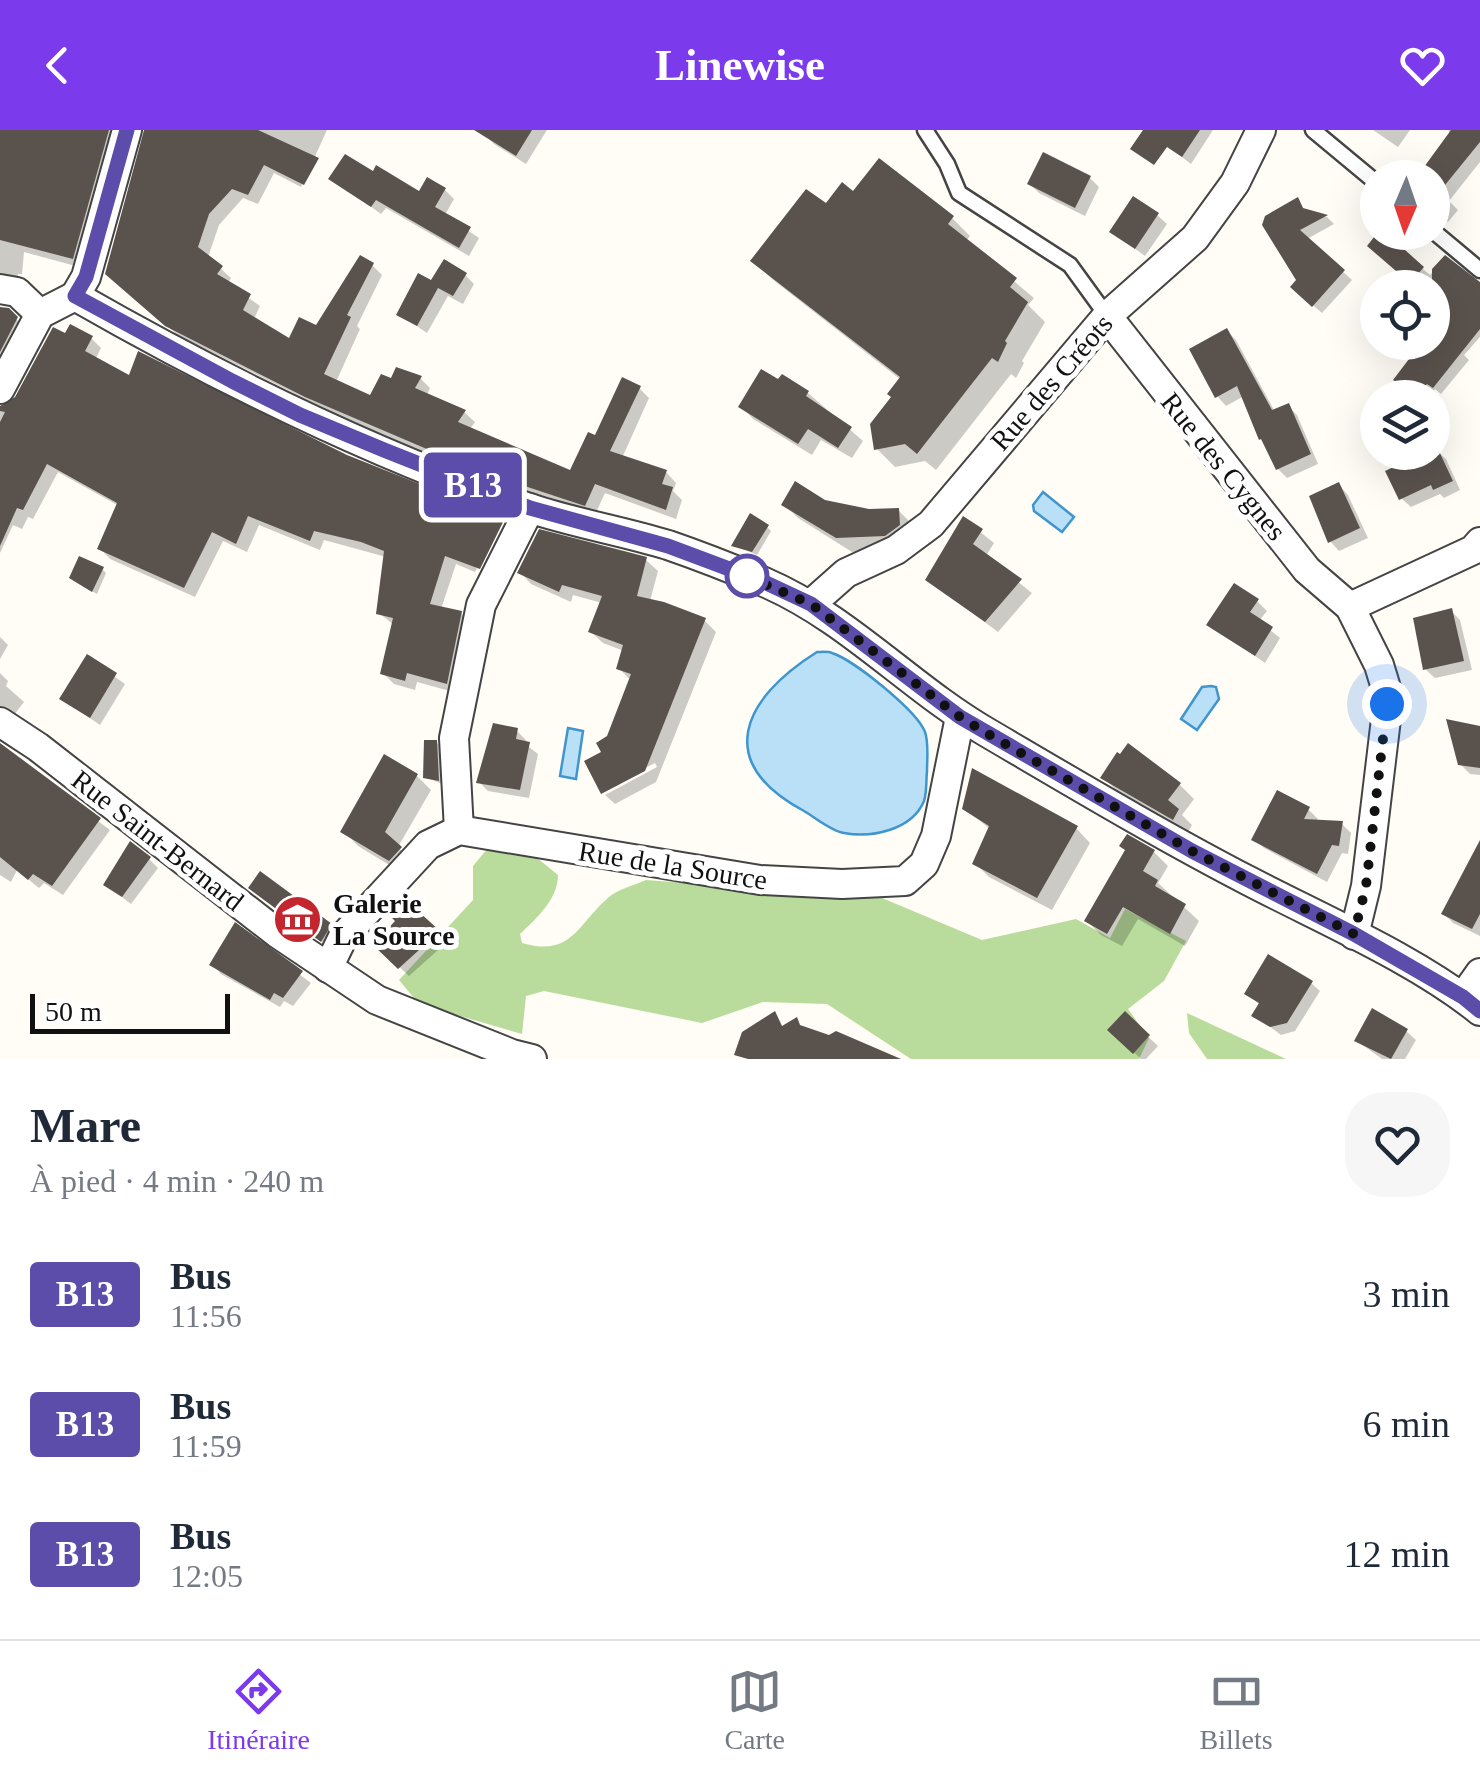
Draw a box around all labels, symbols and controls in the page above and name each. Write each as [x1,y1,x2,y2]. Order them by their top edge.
icon: back [30,38,85,93]
icon: heart [1395,38,1450,93]
text: Linewise [655,40,825,90]
north arrow [1360,160,1450,250]
map controls [1360,160,1450,470]
button: locate [1360,270,1450,360]
street label: Rue des Créots [984,308,1119,456]
button: layers [1360,380,1450,470]
street label: Rue des Cygnes [1155,386,1292,546]
line badge: B13 [416,452,530,518]
text: B13 [444,466,502,505]
unlabelled marker [726,555,768,597]
your location [1362,679,1412,729]
street label: Rue Saint-Bernard [66,764,250,917]
street label: Rue de la Source [576,835,769,896]
place label: Galerie La Source [333,888,455,951]
museum icon: Galerie La Source [272,893,324,945]
scale bar [30,989,230,1034]
text: 50 m [45,996,102,1027]
button: heart [1345,1092,1450,1197]
text: Mare [30,1099,141,1152]
text: À pied · 4 min · 240 m [30,1163,324,1199]
text: Bus [170,1255,231,1297]
text: 3 min [1362,1273,1450,1315]
text: B13 [56,1275,114,1314]
text: 11:56 [170,1298,242,1334]
text: Bus [170,1385,231,1427]
text: 6 min [1362,1403,1450,1445]
text: B13 [56,1405,114,1444]
text: 11:59 [170,1428,242,1464]
text: Bus [170,1515,231,1557]
text: 12 min [1343,1533,1450,1575]
text: B13 [56,1535,114,1574]
text: 12:05 [170,1558,243,1594]
tab: Itinéraire [207,1664,310,1756]
tab: Carte [724,1664,785,1756]
tab: Billets [1200,1664,1273,1756]

